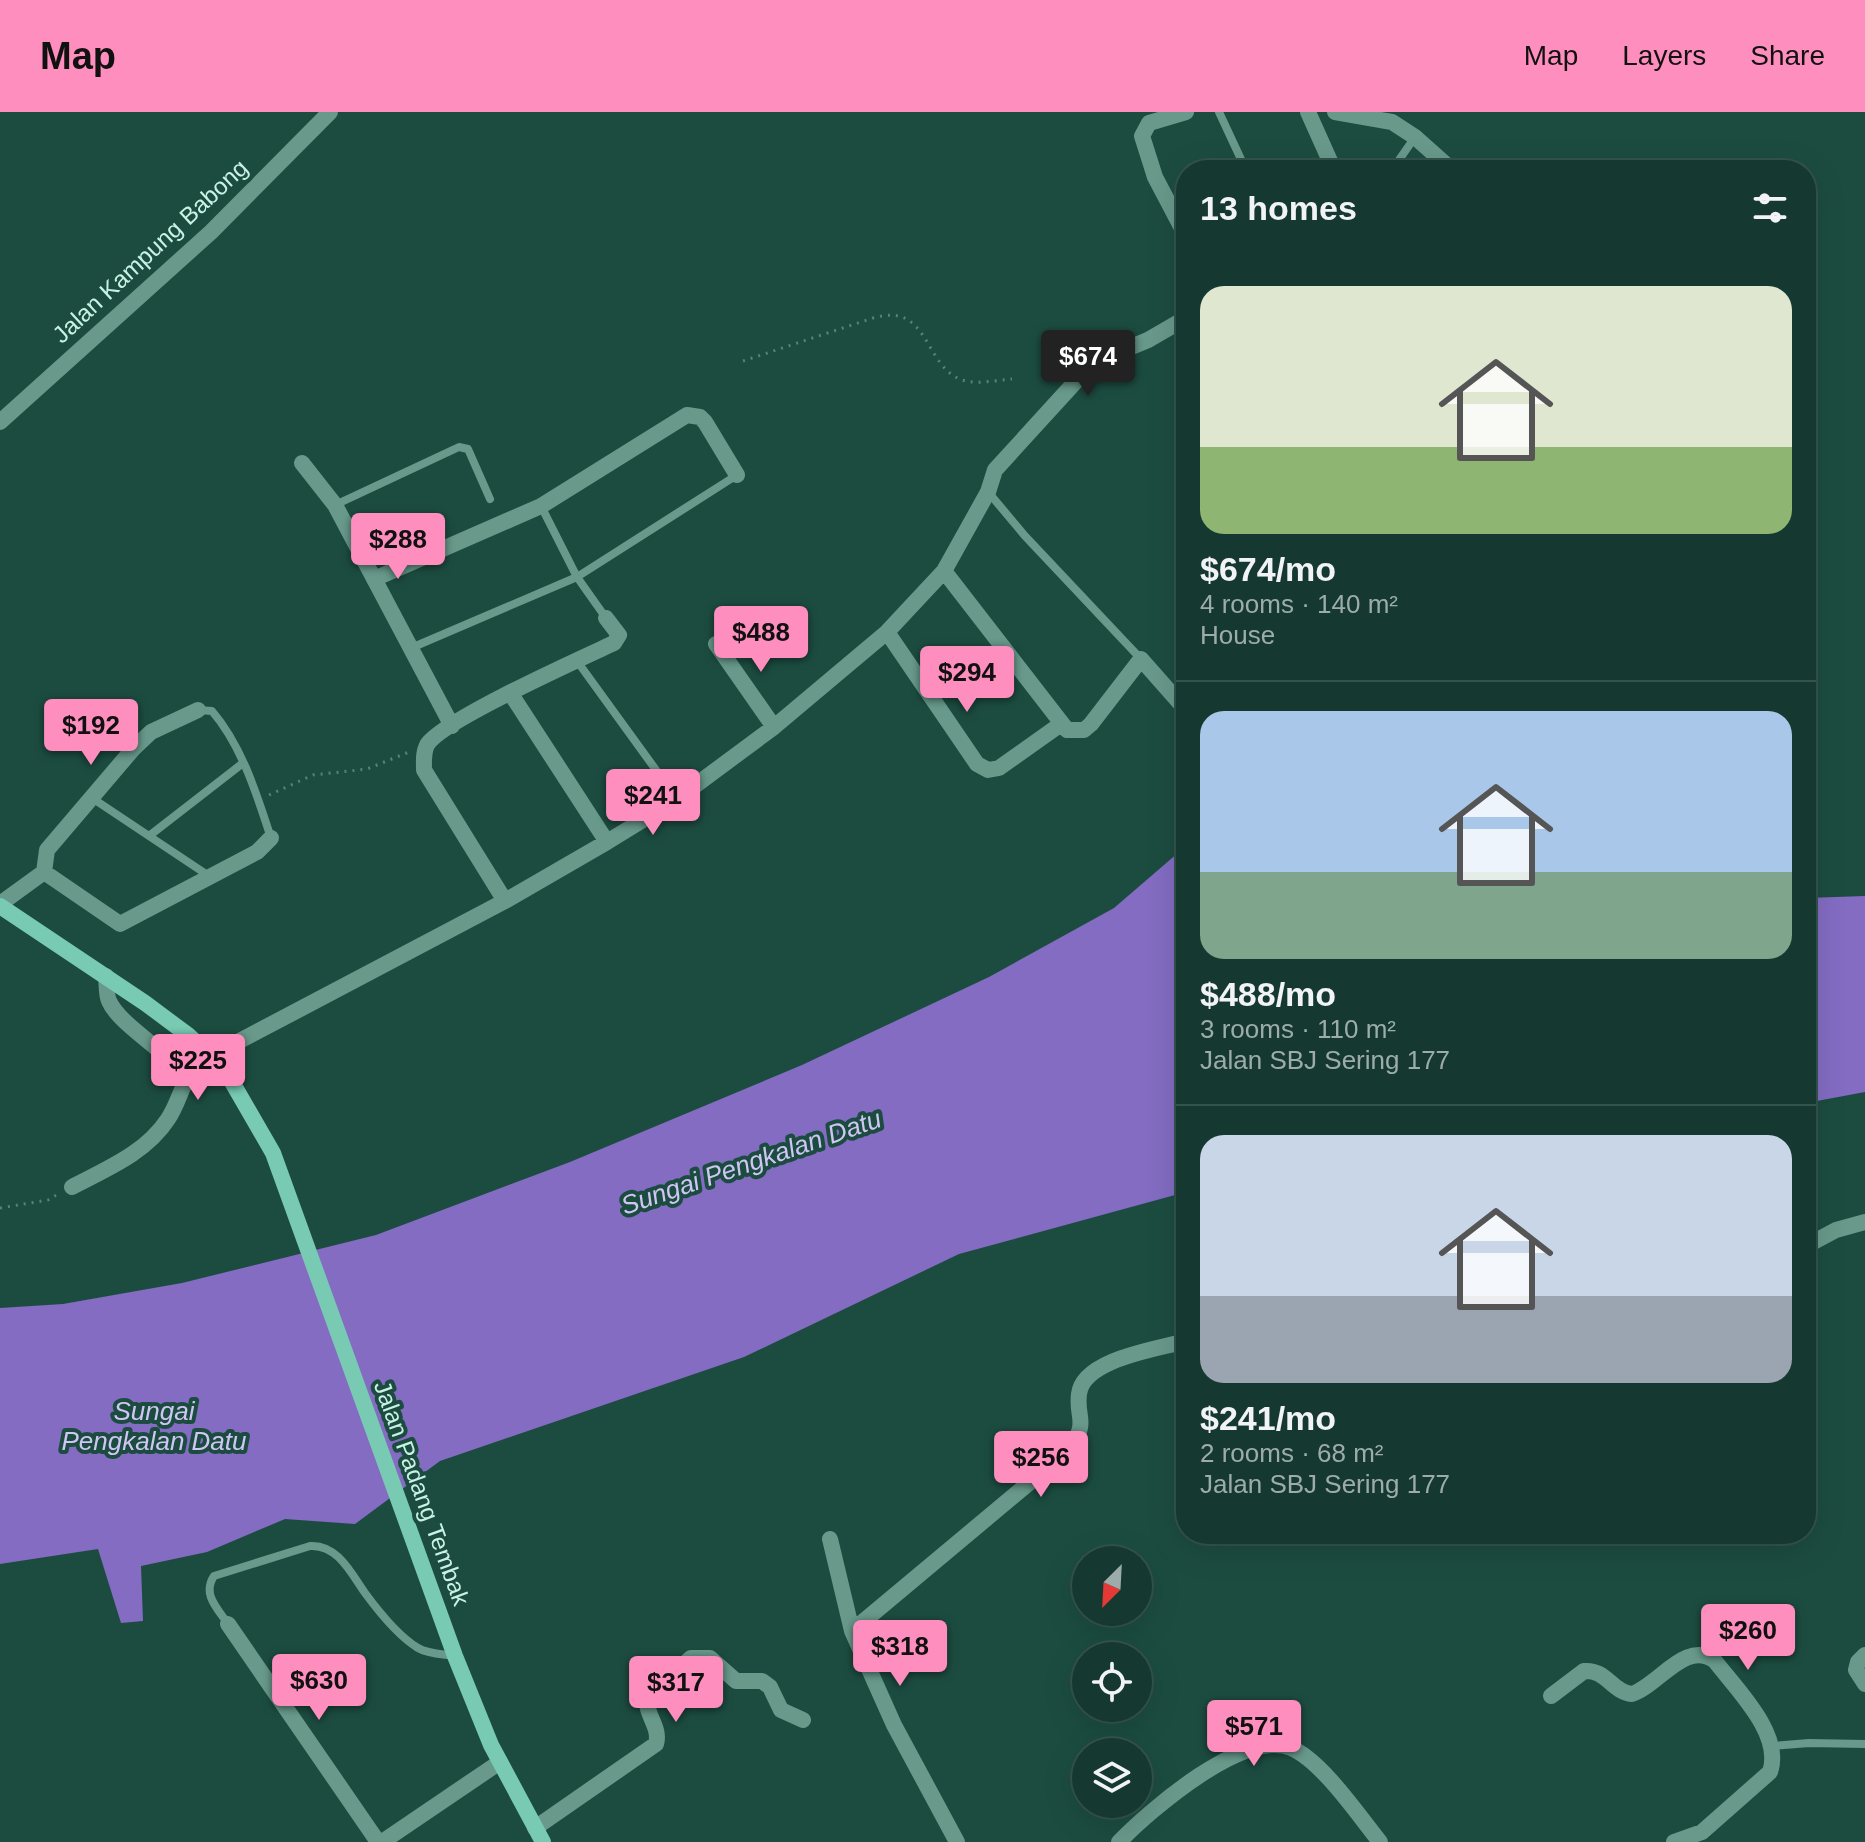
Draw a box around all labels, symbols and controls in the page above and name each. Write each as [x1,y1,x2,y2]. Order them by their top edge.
text: Map [40,35,116,77]
text: Map [1524,40,1578,71]
text: Layers [1622,40,1706,71]
text: Share [1750,40,1825,71]
street label: Jalan Kampung Babong [47,154,253,348]
icon: filters [1748,186,1792,230]
text: 13 homes [1200,189,1357,227]
pin: $674 [1041,330,1135,398]
icon: home [1424,338,1568,482]
text: $674 [1059,341,1117,371]
pin: $288 [351,513,445,581]
text: $288 [369,524,427,554]
text: $674/mo [1200,550,1336,588]
text: 4 rooms · 140 m² [1200,589,1398,619]
pin: $488 [714,606,808,674]
text: $488 [732,617,790,647]
text: House [1200,620,1275,650]
pin: $294 [920,646,1014,714]
text: $294 [938,657,996,687]
pin: $192 [44,699,138,767]
text: $192 [62,710,120,740]
icon: home [1424,763,1568,907]
pin: $241 [606,769,700,837]
text: $241 [624,780,682,810]
text: $488/mo [1200,975,1336,1013]
text: 3 rooms · 110 m² [1200,1014,1396,1044]
pin: $225 [151,1034,245,1102]
text: $225 [169,1045,227,1075]
text: Jalan SBJ Sering 177 [1200,1045,1450,1075]
water label: Sungai Pengkalan Datu [617,1103,885,1221]
icon: home [1424,1187,1568,1331]
street label: Jalan Padang Tembak [369,1377,476,1610]
water label: Sungai Pengkalan Datu [61,1396,247,1456]
text: $241/mo [1200,1399,1336,1437]
pin: $256 [994,1431,1088,1499]
text: 2 rooms · 68 m² [1200,1438,1384,1468]
text: $256 [1012,1442,1070,1472]
text: Jalan SBJ Sering 177 [1200,1469,1450,1499]
north arrow [1072,1546,1152,1626]
map controls [1072,1546,1152,1818]
pin: $260 [1701,1604,1795,1672]
text: $260 [1719,1615,1777,1645]
pin: $318 [853,1620,947,1688]
text: $318 [871,1631,929,1661]
button: locate [1072,1642,1152,1722]
pin: $630 [272,1654,366,1722]
pin: $317 [629,1656,723,1724]
text: $630 [290,1665,348,1695]
text: $317 [647,1667,705,1697]
pin: $571 [1207,1700,1301,1768]
text: $571 [1225,1711,1283,1741]
button: layers [1072,1738,1152,1818]

